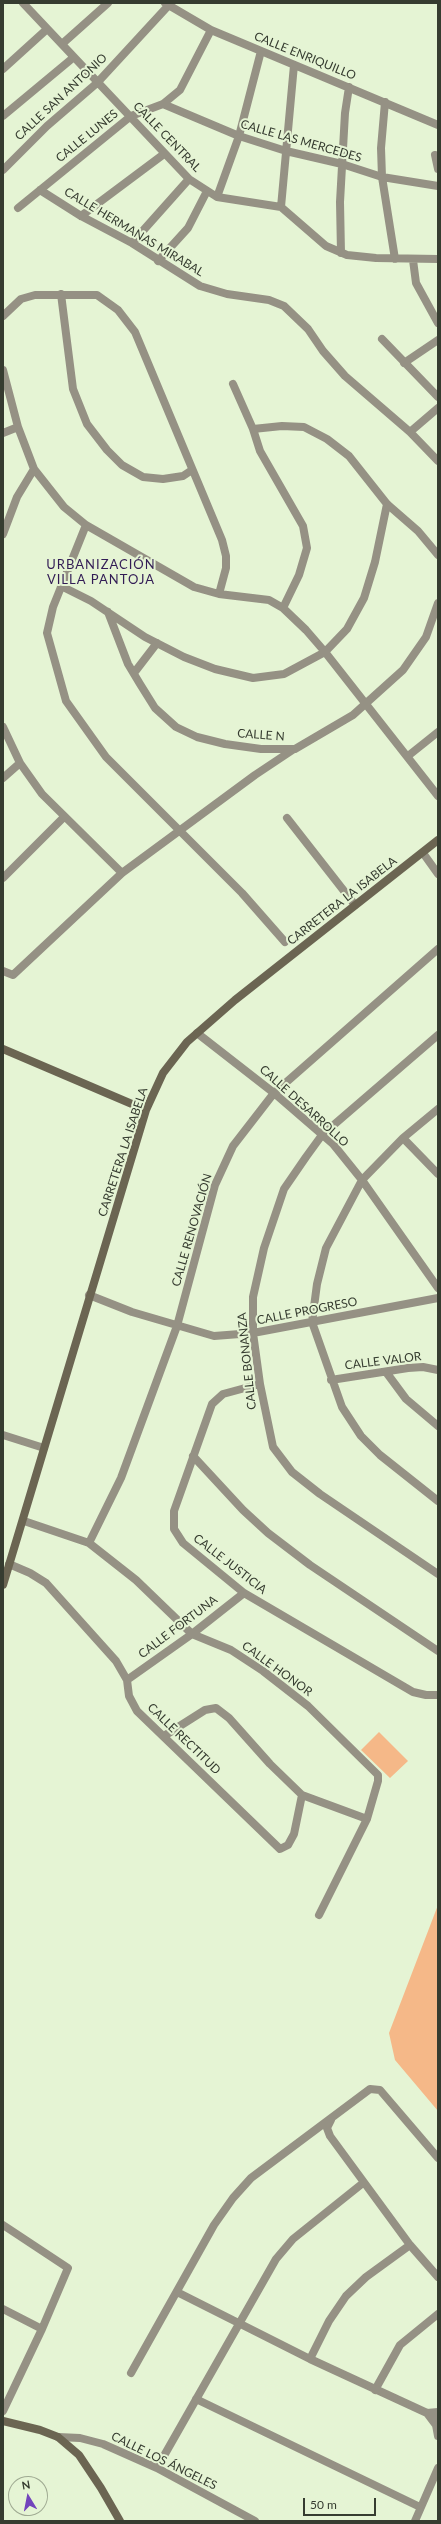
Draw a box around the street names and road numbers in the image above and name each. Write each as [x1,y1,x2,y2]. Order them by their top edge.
street label: CALLE ENRIQUILLO [252,29,358,83]
street label: CALLE SAN ANTONIO [12,51,110,143]
street label: CALLE CENTRAL [130,99,204,175]
street label: CALLE LUNES [53,107,121,165]
street label: CALLE LAS MERCEDES [239,117,363,165]
street label: CALLE HERMANAS MIRABAL [62,185,206,279]
street label: CALLE N [237,726,285,744]
street label: CARRETERA LA ISABELA [284,854,400,948]
street label: CALLE DESARROLLO [256,1062,352,1150]
street label: CARRETERA LA ISABELA [95,1086,151,1218]
street label: CALLE RENOVACIÓN [169,1172,215,1288]
street label: CALLE PROGRESO [256,1294,358,1328]
street label: CALLE BONANZA [235,1312,259,1410]
street label: CALLE VALOR [344,1349,422,1373]
street label: CALLE JUSTICIA [191,1531,269,1597]
street label: CALLE FORTUNA [136,1593,220,1661]
street label: CALLE HONOR [239,1639,315,1699]
street label: CALLE RECTITUD [144,1700,224,1778]
street label: CALLE LOS ÁNGELES [109,2429,219,2493]

